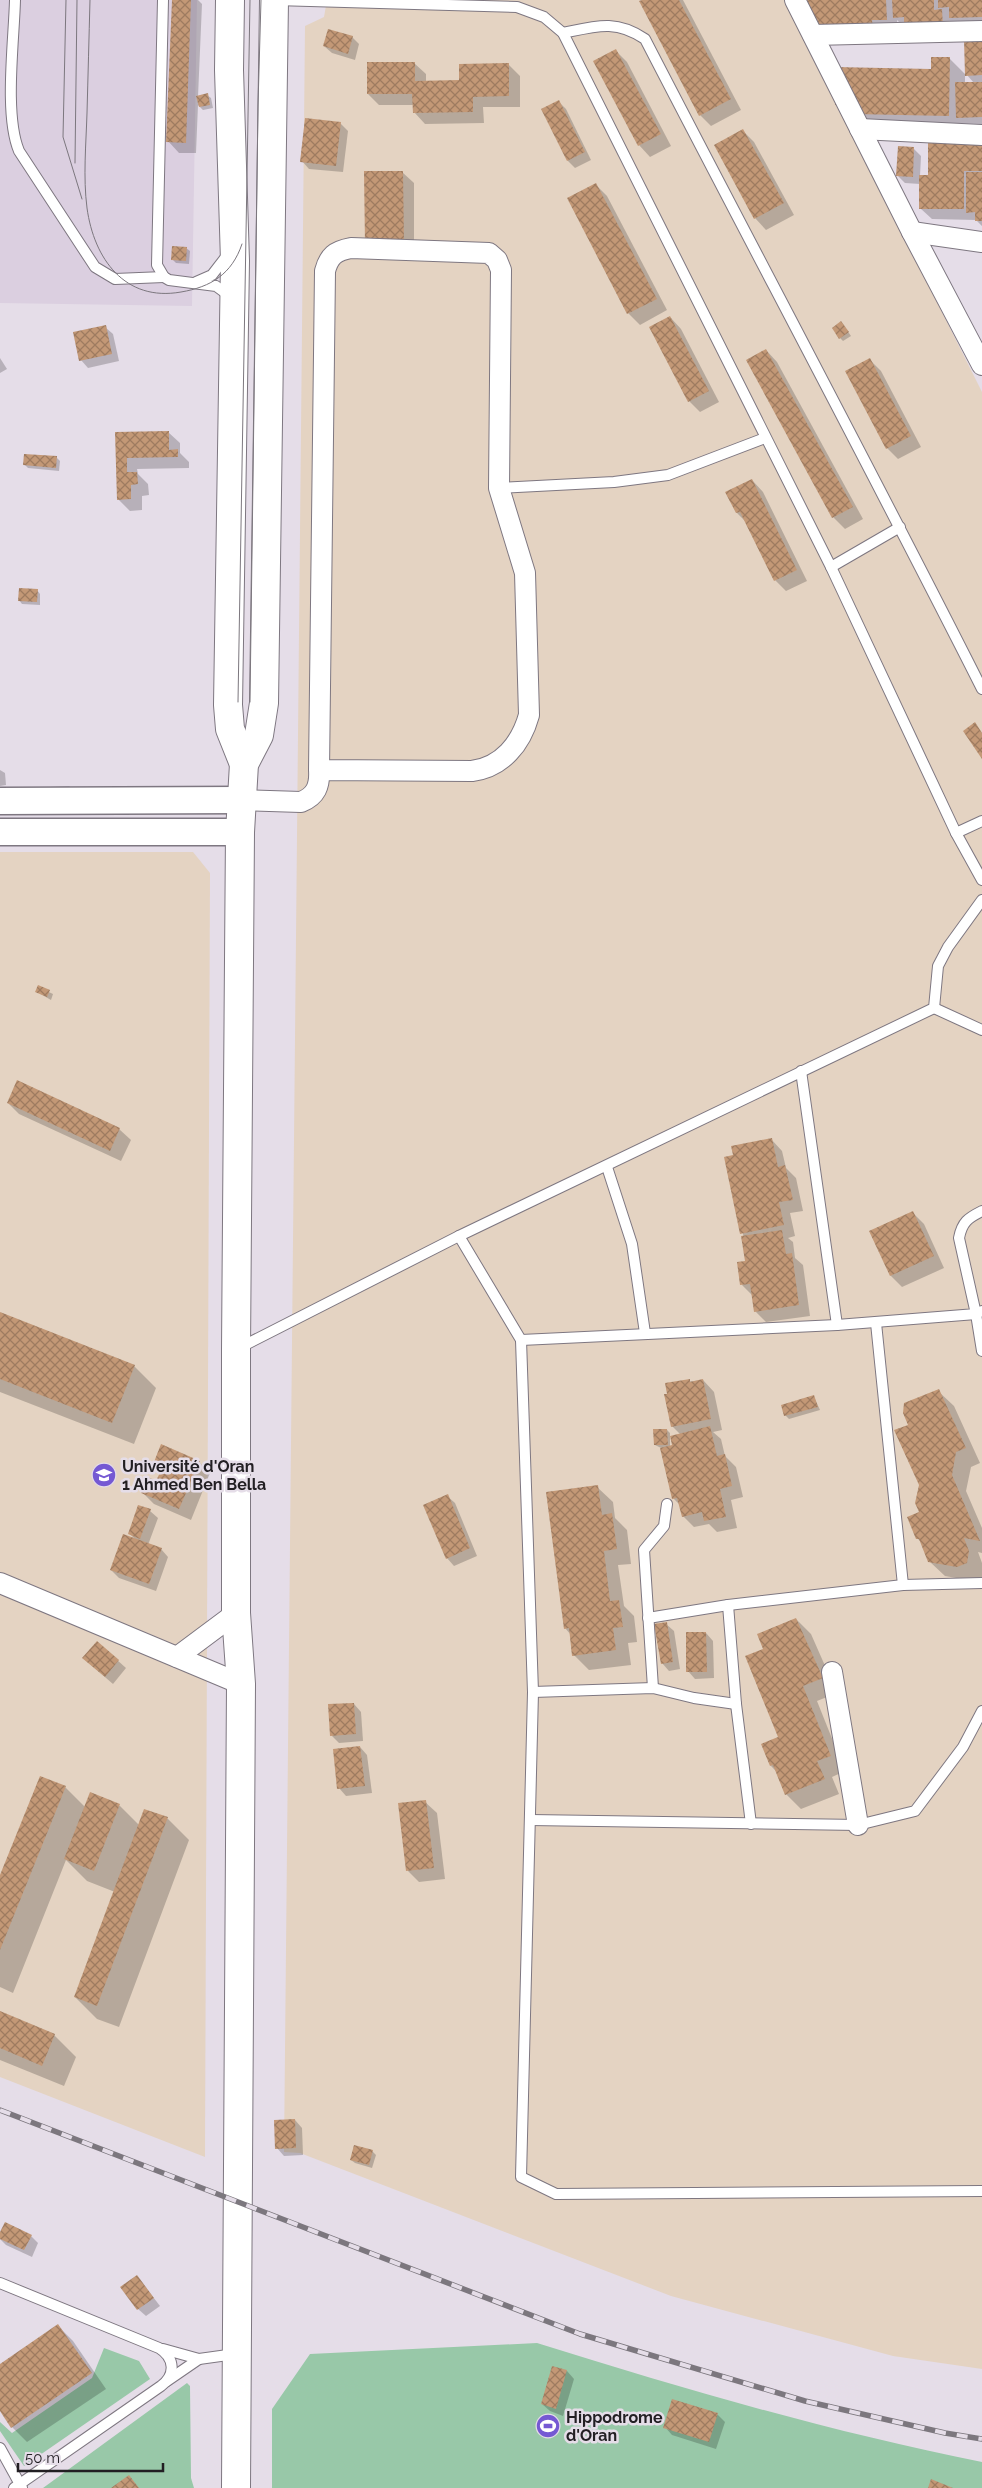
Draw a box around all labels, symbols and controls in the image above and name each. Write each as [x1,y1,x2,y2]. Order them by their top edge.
place label: Université d'Oran 1 Ahmed Ben Bella [122,1457,266,1494]
school or university icon: Université d'Oran 1 Ahmed Ben Bella [91,1462,117,1488]
place label: Hippodrome d'Oran [566,2408,663,2445]
sports icon: Hippodrome d'Oran [535,2413,561,2439]
scale bar [18,2440,162,2472]
text: 50 m [25,2449,60,2467]

